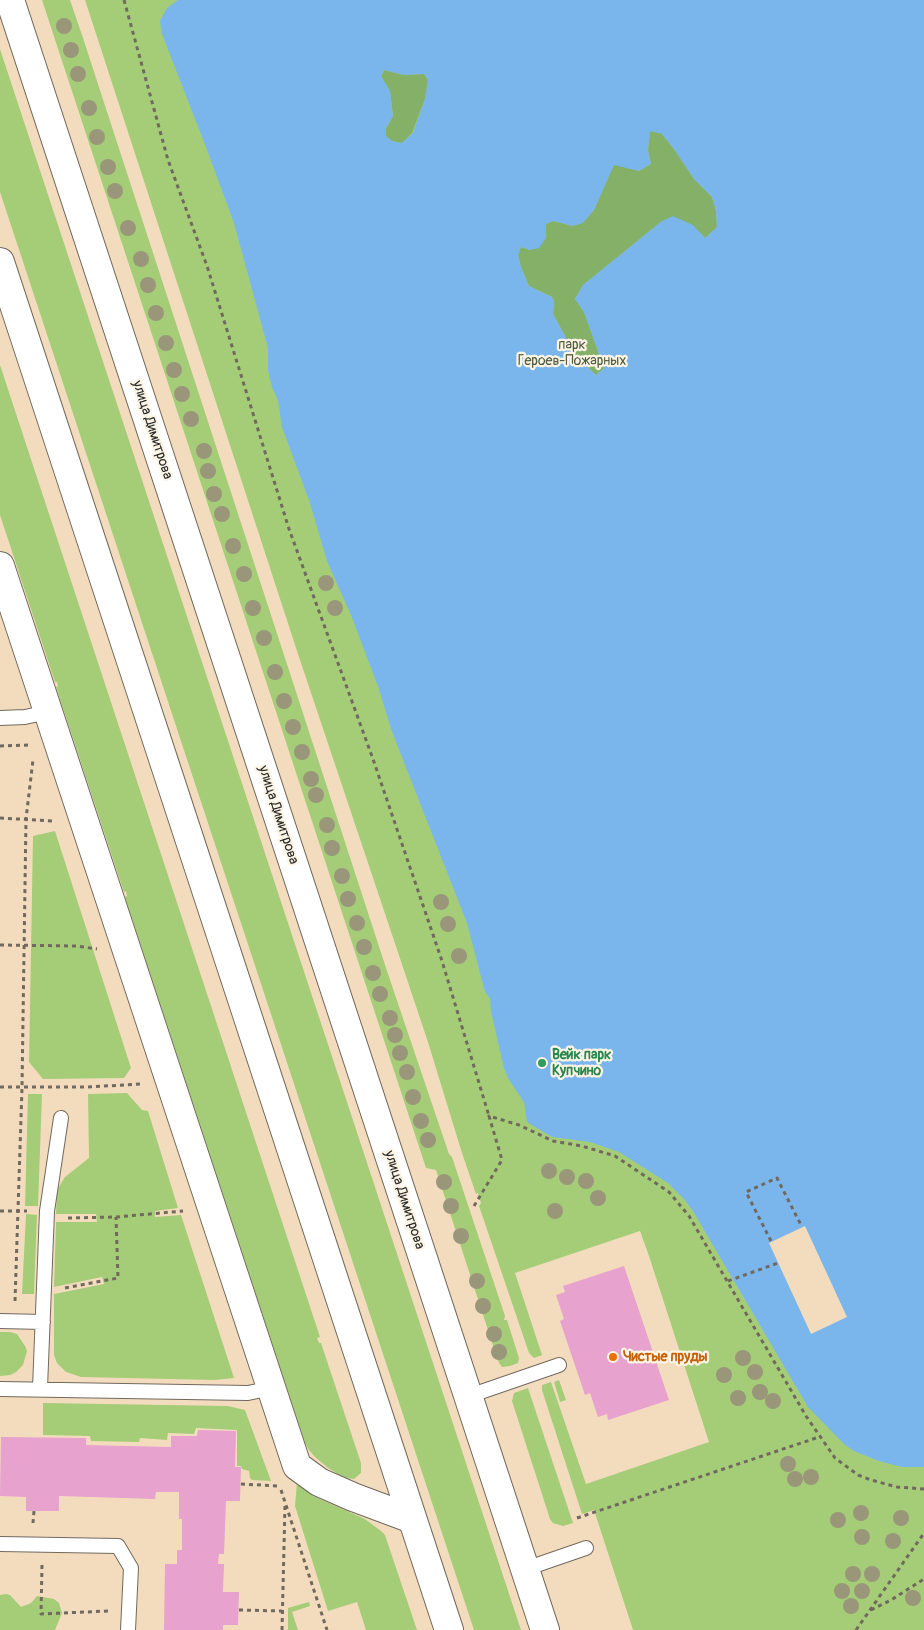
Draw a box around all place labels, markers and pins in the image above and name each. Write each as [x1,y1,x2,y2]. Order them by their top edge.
place label: Вейк парк Купчино [552,1047,611,1080]
marker: Вейк парк Купчино [536,1057,548,1069]
place label: Чистые пруды [623,1349,708,1365]
marker: Чистые пруды [607,1351,619,1363]

